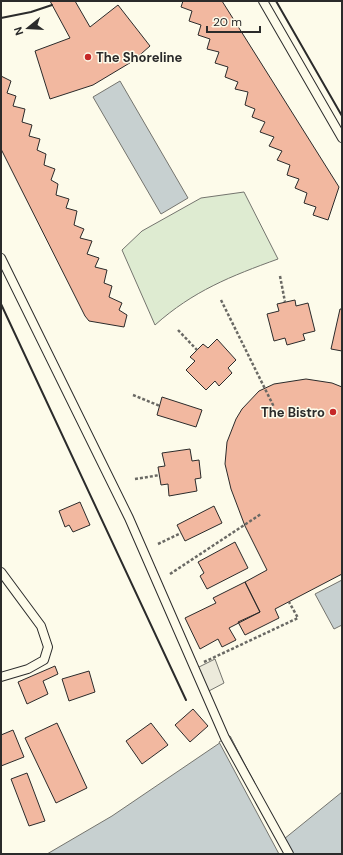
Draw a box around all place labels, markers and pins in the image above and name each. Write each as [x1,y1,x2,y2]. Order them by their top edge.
place label: The Shoreline [96,49,183,66]
marker: The Shoreline [83,52,93,62]
place label: The Bistro [261,404,325,421]
marker: The Bistro [328,407,338,417]

